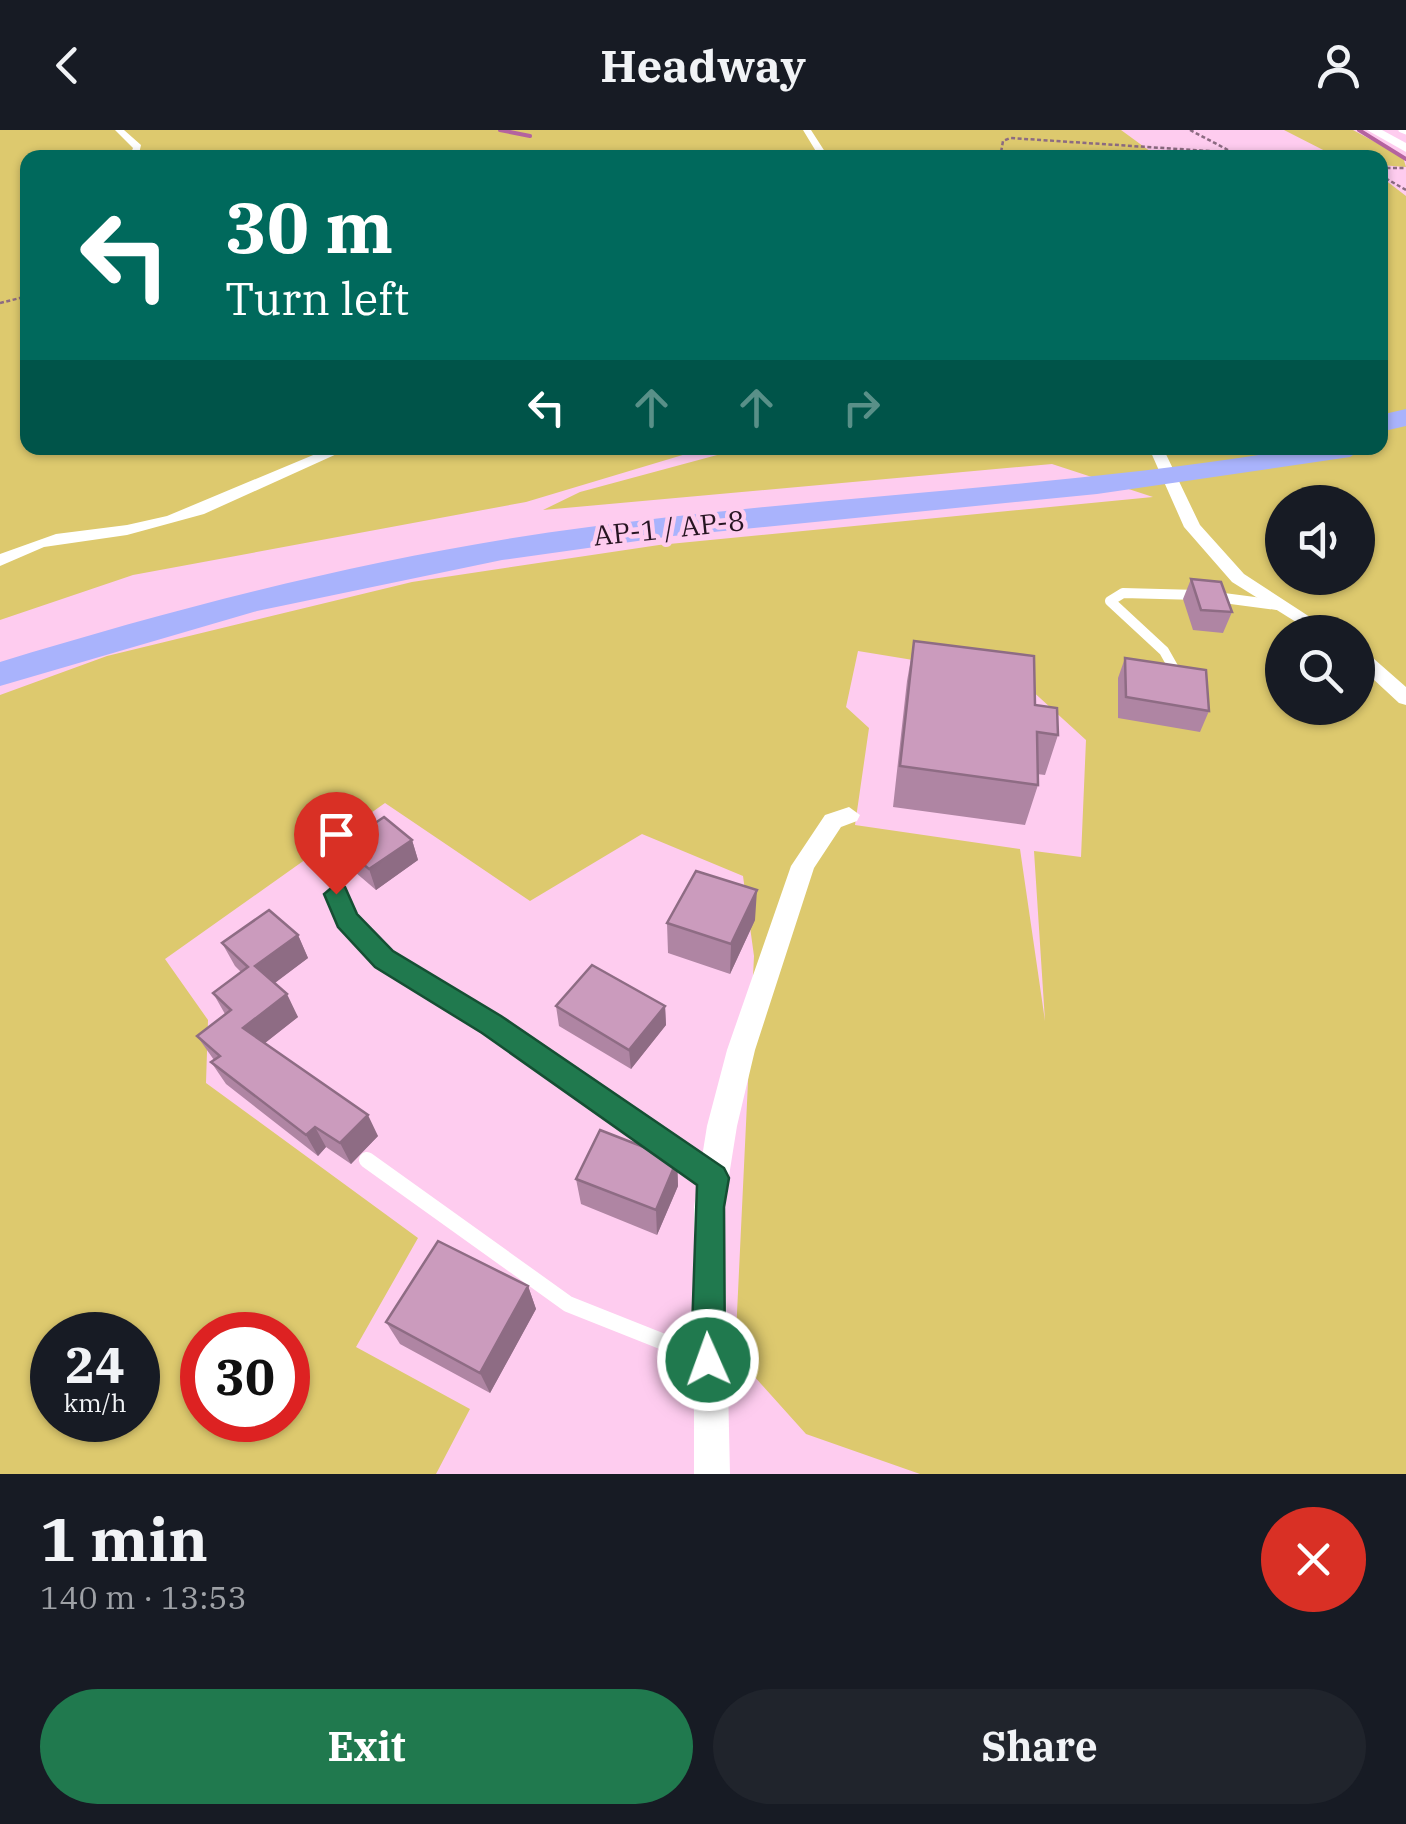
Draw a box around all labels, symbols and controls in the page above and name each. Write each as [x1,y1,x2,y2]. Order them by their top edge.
text: Headway [600,36,806,94]
icon: back [40,38,95,93]
icon: person [1311,38,1366,93]
text: 30 m [225,181,393,272]
icon: left [60,190,190,320]
text: Turn left [225,269,409,327]
icon: left [519,380,574,435]
icon: ahead [624,380,679,435]
icon: ahead [729,380,784,435]
icon: right [834,380,889,435]
map controls [1265,485,1375,725]
button: sound [1265,485,1375,595]
street label: AP-1 / AP-8 [592,501,746,554]
button: search [1265,615,1375,725]
pin [294,792,379,895]
icon: arrive [309,807,364,862]
position arrow [656,1308,760,1412]
speed limit sign: 30 [180,1312,310,1442]
text: 24 [65,1332,125,1397]
text: km/h [63,1386,127,1419]
text: 1 min [40,1499,208,1578]
button: close [1261,1507,1366,1612]
text: 140 m · 13:53 [40,1576,247,1618]
button: Exit [40,1689,693,1804]
button: Share [713,1689,1366,1804]

